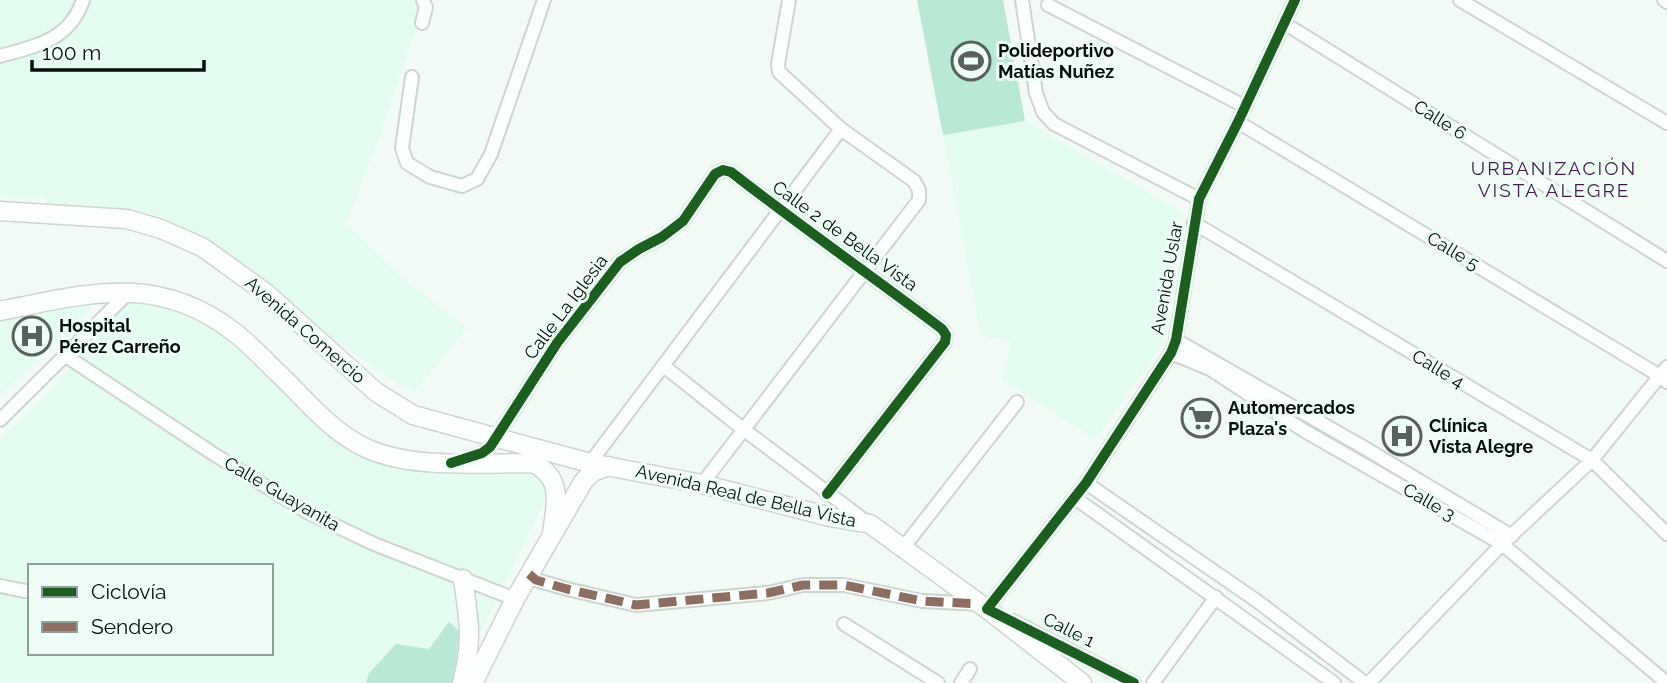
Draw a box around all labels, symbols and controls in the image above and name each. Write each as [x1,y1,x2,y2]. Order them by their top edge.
scale bar [32,28,203,72]
text: 100 m [42,40,101,65]
sports icon: Polideportivo Matías Nuñez [950,40,992,82]
place label: Polideportivo Matías Nuñez [998,40,1114,82]
street label: Calle 6 [1410,95,1471,144]
district label: URBANIZACIÓN VISTA ALEGRE [1471,157,1637,201]
street label: Calle 2 de Bella Vista [769,176,922,295]
street label: Avenida Uslar [1146,219,1187,336]
street label: Calle 5 [1423,227,1483,274]
street label: Calle La Iglesia [519,250,612,363]
street label: Avenida Comercio [241,272,370,388]
hospital icon: Hospital Pérez Carreño [11,315,53,357]
place label: Hospital Pérez Carreño [59,315,181,357]
street label: Calle 4 [1408,345,1468,392]
supermarket icon: Automercados Plaza's [1180,397,1222,439]
place label: Automercados Plaza's [1228,397,1355,439]
hospital icon: Clínica Vista Alegre [1381,415,1423,457]
place label: Clínica Vista Alegre [1429,415,1533,457]
street label: Calle Guayanita [221,452,344,535]
street label: Avenida Real de Bella Vista [634,460,858,531]
street label: Calle 3 [1399,478,1459,525]
legend [28,564,273,655]
text: Ciclovía [91,579,167,604]
street label: Calle 1 [1040,608,1099,651]
text: Sendero [91,614,173,639]

